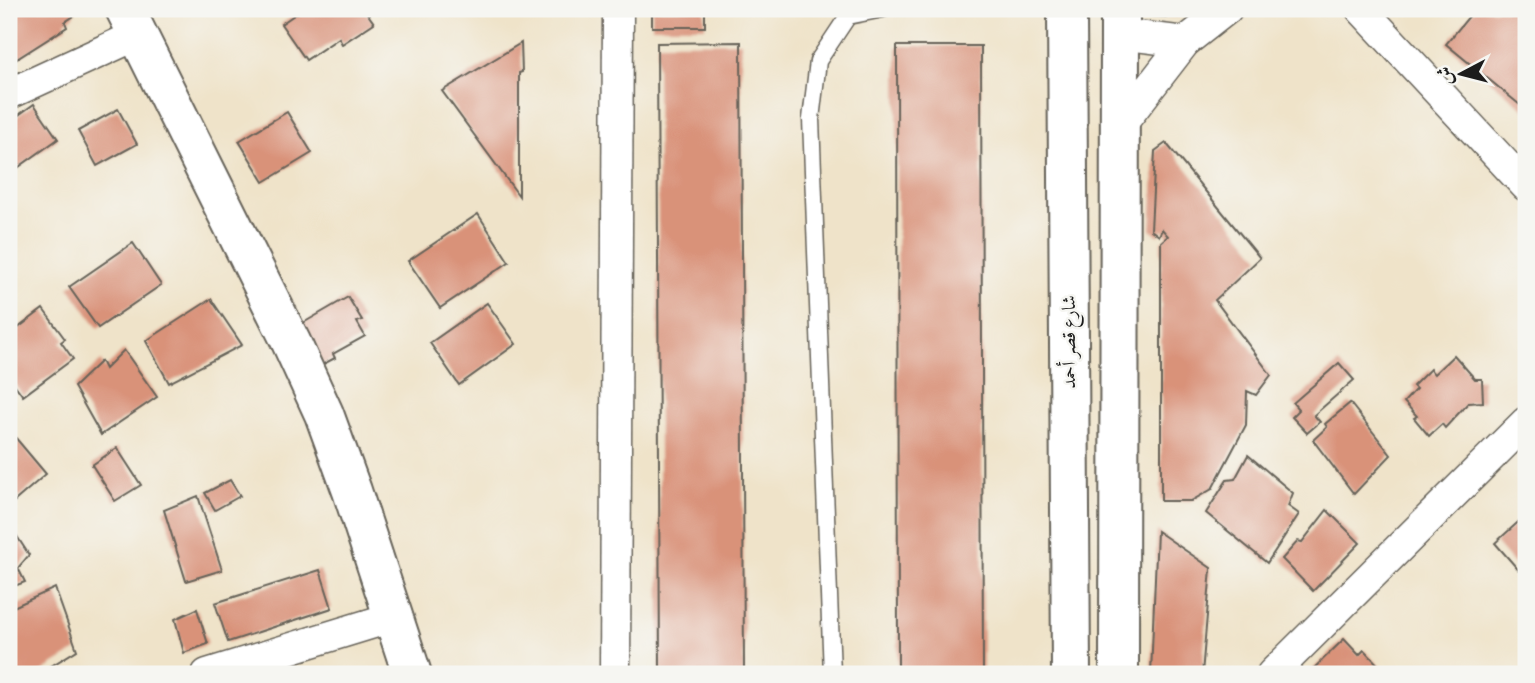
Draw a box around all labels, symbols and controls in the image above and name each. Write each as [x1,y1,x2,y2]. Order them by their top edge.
north arrow [1426,38,1496,108]
text: ش [1431,65,1459,87]
street label: شارع قصر أحمد [1056,295,1084,389]

